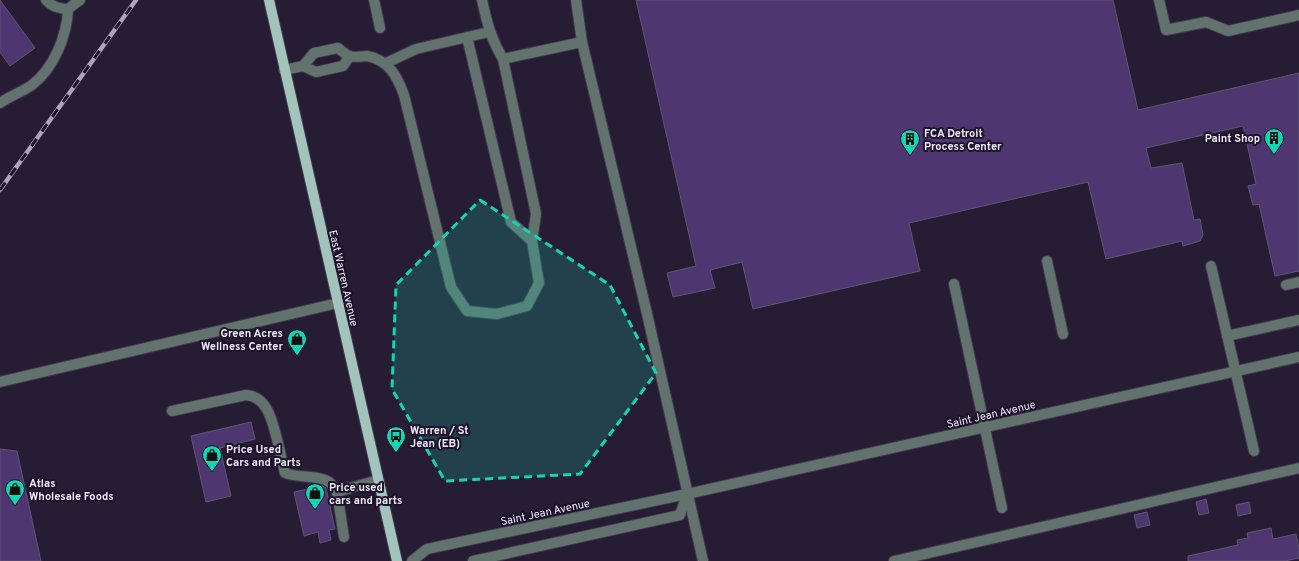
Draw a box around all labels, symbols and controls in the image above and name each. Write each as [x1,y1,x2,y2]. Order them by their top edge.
place label: FCA Detroit Process Center [924,127,1002,154]
building icon: Paint Shop [1263,127,1285,155]
building icon: FCA Detroit Process Center [899,128,921,156]
place label: Paint Shop [1205,132,1260,146]
street label: East Warren Avenue [325,229,361,328]
place label: Green Acres Wellness Center [201,327,283,354]
shop icon: Green Acres Wellness Center [286,328,308,356]
street label: Saint Jean Avenue [945,398,1037,432]
place label: Warren / St Jean (EB) [410,424,469,451]
bus stop icon: Warren / St Jean (EB) [385,425,407,453]
place label: Price Used Cars and Parts [226,443,301,470]
shop icon: Price Used Cars and Parts [201,444,223,472]
place label: Atlas Wholesale Foods [29,477,114,504]
shop icon: Atlas Wholesale Foods [4,478,26,506]
place label: Price used cars and parts [329,481,402,508]
shop icon: Price used cars and parts [304,482,326,510]
street label: Saint Jean Avenue [499,497,591,529]

